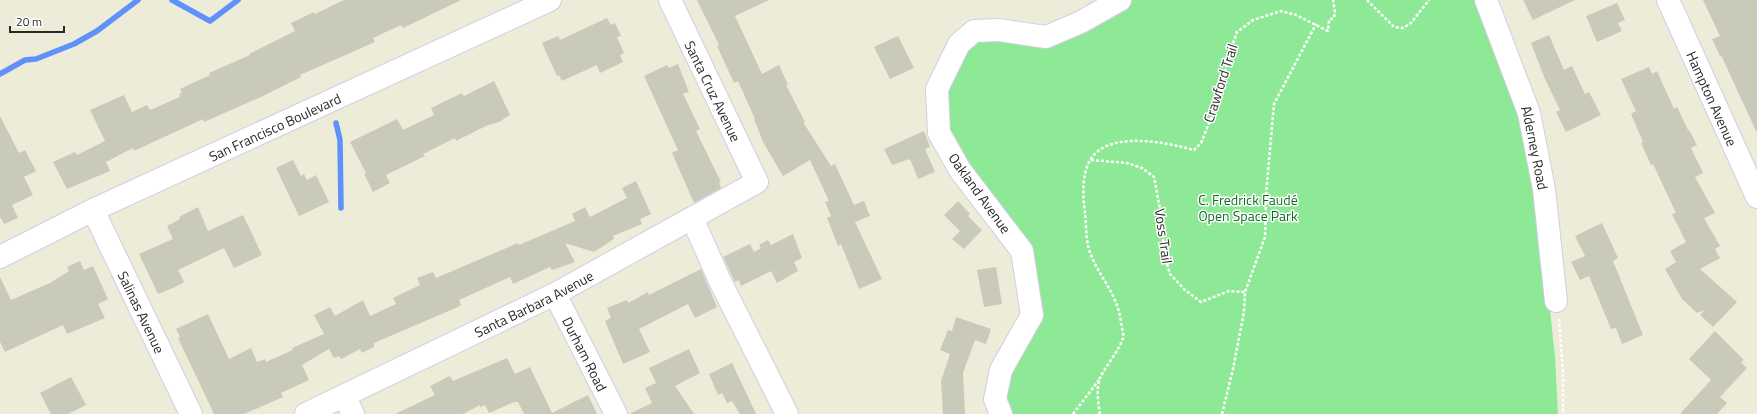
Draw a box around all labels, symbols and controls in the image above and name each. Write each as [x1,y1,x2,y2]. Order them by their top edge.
scale bar [10,8,64,34]
text: 20 m [16,12,42,31]
street label: Santa Cruz Avenue [679,37,747,145]
street label: Crawford Trail [1197,41,1243,125]
street label: Hampton Avenue [1682,47,1743,149]
street label: San Francisco Boulevard [205,87,344,166]
street label: Alderney Road [1516,102,1554,191]
street label: Oakland Avenue [944,148,1016,238]
park label: C. Fredrick Faudé Open Space Park [1198,189,1298,226]
street label: Voss Trail [1150,207,1178,265]
street label: Santa Barbara Avenue [470,264,597,342]
street label: Salinas Avenue [113,267,171,356]
street label: Durham Road [558,313,613,395]

